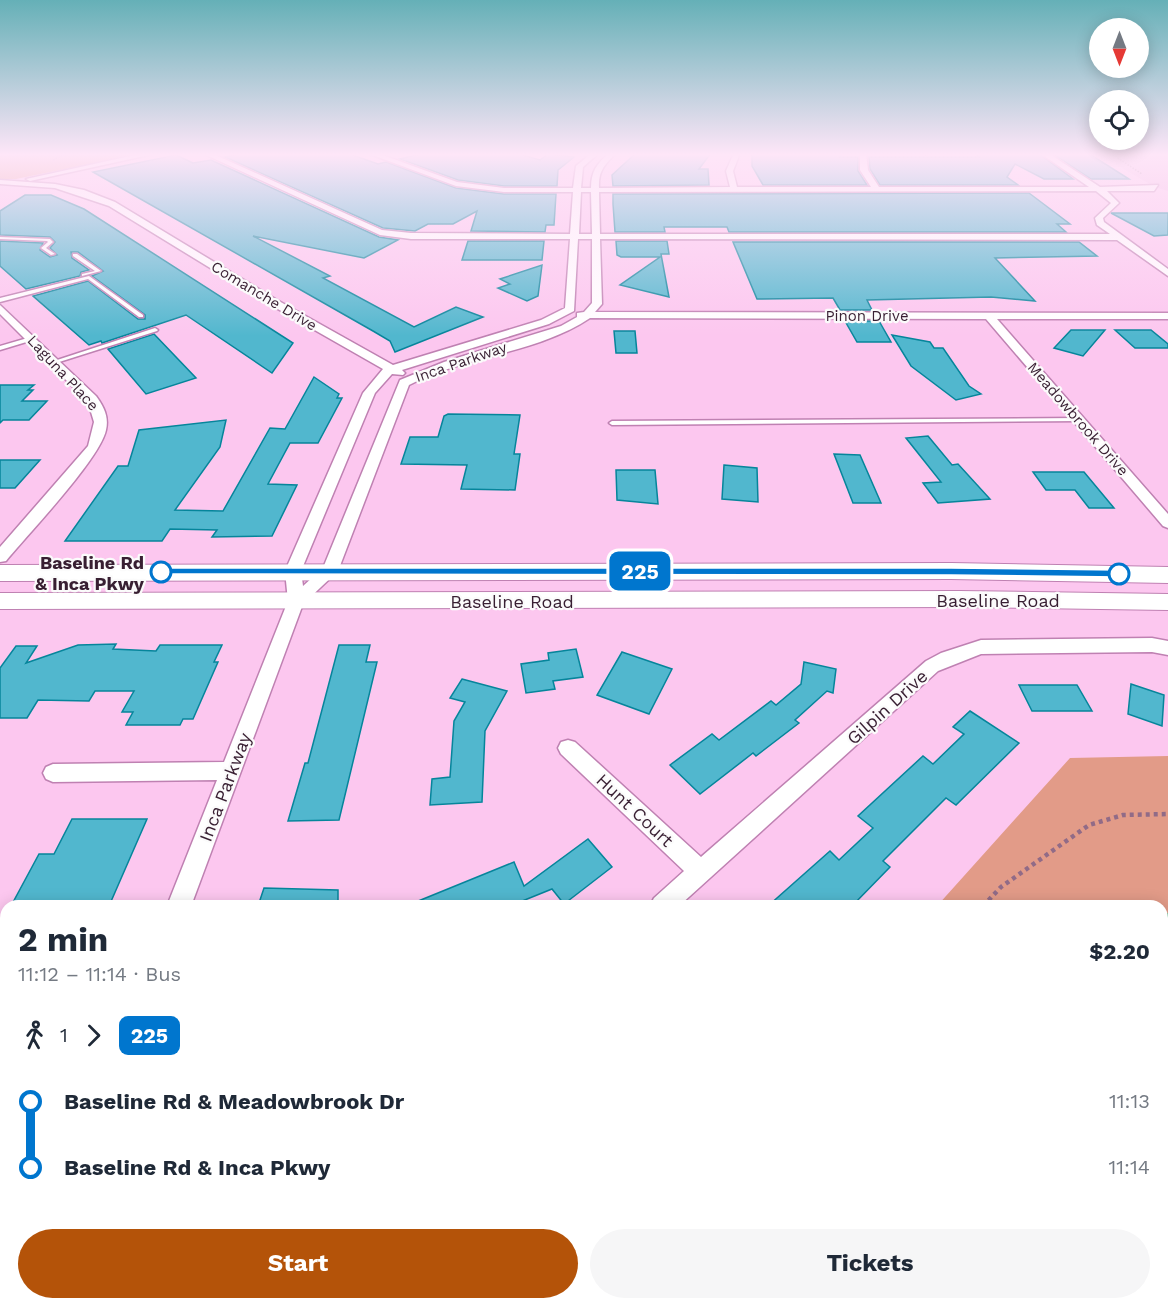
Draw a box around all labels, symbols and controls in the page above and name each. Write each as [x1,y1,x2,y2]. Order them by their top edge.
north arrow [1089,18,1149,78]
map controls [1089,18,1149,150]
button: locate [1089,90,1149,150]
street label: Comanche Drive [208,257,320,335]
street label: Pinon Drive [825,307,909,325]
street label: Laguna Place [24,332,102,414]
street label: Inca Parkway [413,338,509,386]
street label: Meadowbrook Drive [1024,359,1132,479]
place label: Baseline Rd & Inca Pkwy [35,552,145,594]
line badge: 225 [606,552,674,590]
text: 225 [621,559,659,584]
marker: Baseline Rd & Inca Pkwy [150,561,172,583]
unlabelled marker [1108,563,1130,585]
street label: Baseline Road [936,590,1060,611]
street label: Baseline Road [450,591,574,612]
street label: Gilpin Drive [842,665,932,749]
street label: Inca Parkway [195,729,256,844]
street label: Hunt Court [592,769,678,851]
text: 2 min [18,920,108,959]
text: $2.20 [1089,939,1150,964]
text: 11:12 – 11:14 · Bus [18,962,181,986]
icon: walk [18,1019,51,1052]
icon: forward [77,1019,110,1052]
text: 1 [60,1023,68,1047]
text: 225 [131,1023,168,1048]
text: Baseline Rd & Meadowbrook Dr [64,1089,404,1114]
text: 11:13 [1109,1089,1150,1113]
text: Baseline Rd & Inca Pkwy [64,1155,331,1180]
text: 11:14 [1108,1155,1150,1179]
button: Start [18,1229,578,1298]
button: Tickets [590,1229,1150,1298]

